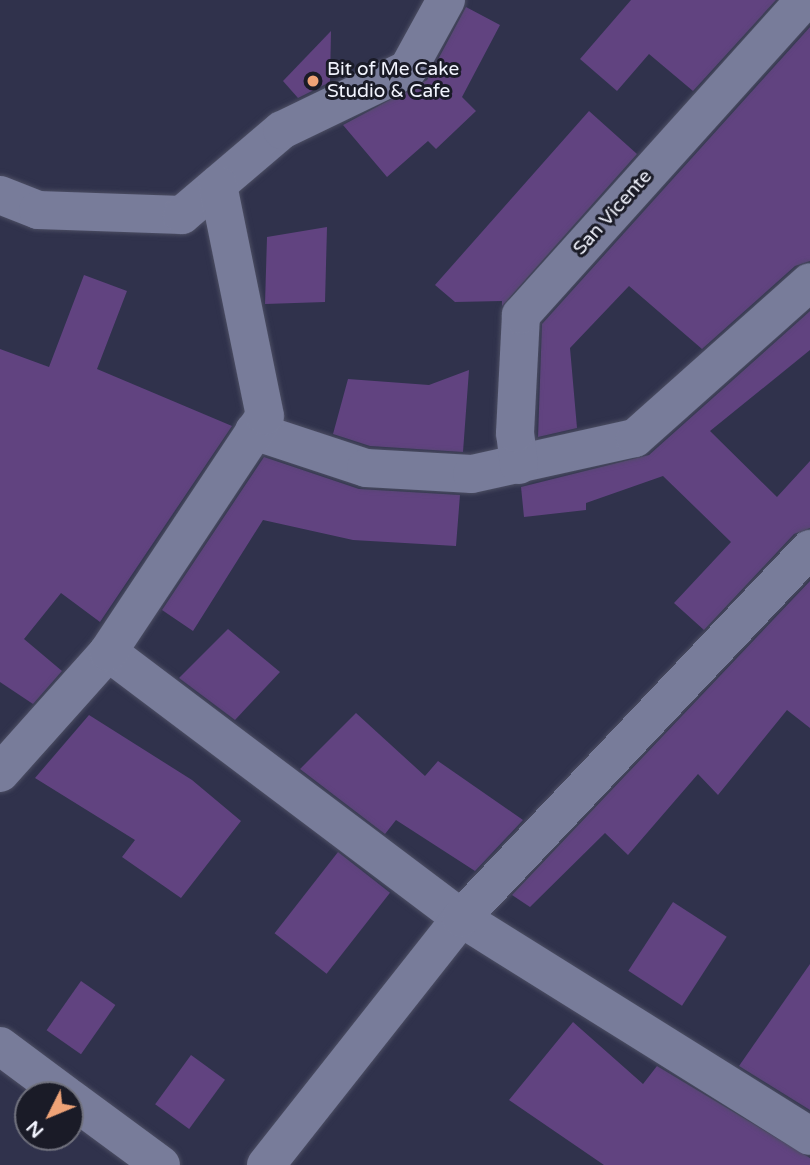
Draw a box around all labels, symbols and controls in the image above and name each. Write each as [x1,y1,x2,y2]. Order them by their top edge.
place label: Bit of Me Cake Studio & Cafe [327,59,459,103]
marker: Bit of Me Cake Studio & Cafe [305,73,321,89]
street label: San Vicente [569,166,657,260]
north arrow [14,1081,84,1151]
text: N [22,1116,48,1142]

